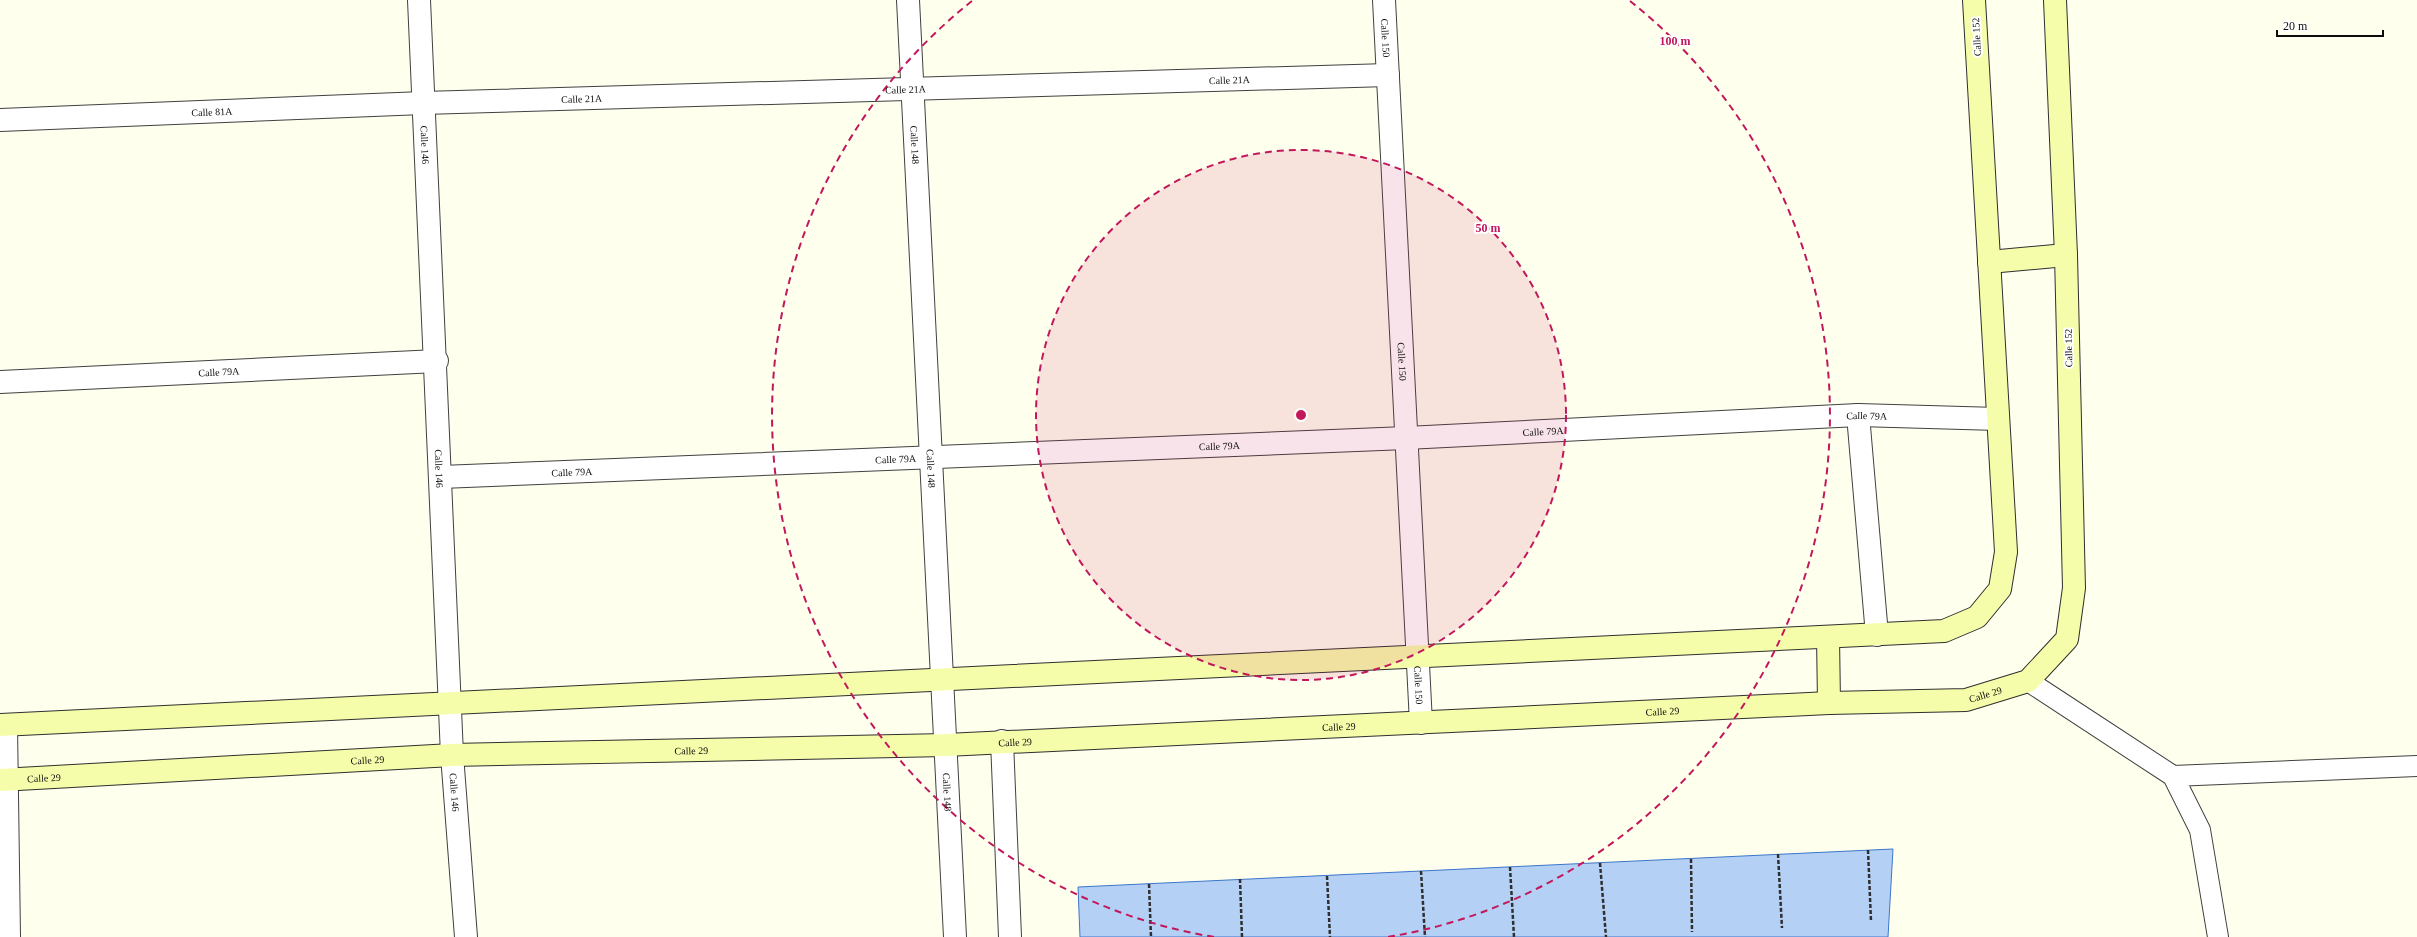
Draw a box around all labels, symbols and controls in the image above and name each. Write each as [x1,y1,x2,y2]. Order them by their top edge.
scale bar [2277,12,2383,38]
street label: Calle 152 [1970,17,1983,57]
street label: Calle 150 [1379,18,1392,58]
text: 20 m [2283,19,2308,33]
text: 100 m [1660,34,1691,48]
street label: Calle 21A [1209,74,1251,86]
street label: Calle 21A [885,83,927,96]
street label: Calle 21A [561,93,603,105]
street label: Calle 81A [191,106,233,118]
street label: Calle 146 [418,125,431,164]
street label: Calle 148 [908,125,921,164]
text: 50 m [1476,221,1501,235]
street label: Calle 152 [2063,329,2074,367]
street label: Calle 150 [1396,342,1408,381]
street label: Calle 79A [198,365,240,378]
centre of rings [1294,408,1308,422]
street label: Calle 79A [1846,410,1888,422]
street label: Calle 79A [1522,425,1565,438]
street label: Calle 79A [1199,440,1241,452]
street label: Calle 146 [433,449,445,488]
street label: Calle 148 [925,449,937,488]
street label: Calle 79A [875,453,917,465]
street label: Calle 79A [551,466,593,479]
street label: Calle 150 [1412,666,1425,705]
street label: Calle 29 [1968,684,2003,705]
street label: Calle 29 [1645,705,1679,718]
street label: Calle 29 [1322,721,1356,733]
street label: Calle 29 [998,736,1032,749]
street label: Calle 29 [674,745,708,756]
street label: Calle 29 [350,754,385,767]
street label: Calle 29 [27,772,61,784]
street label: Calle 148 [941,772,954,812]
street label: Calle 146 [447,773,461,812]

